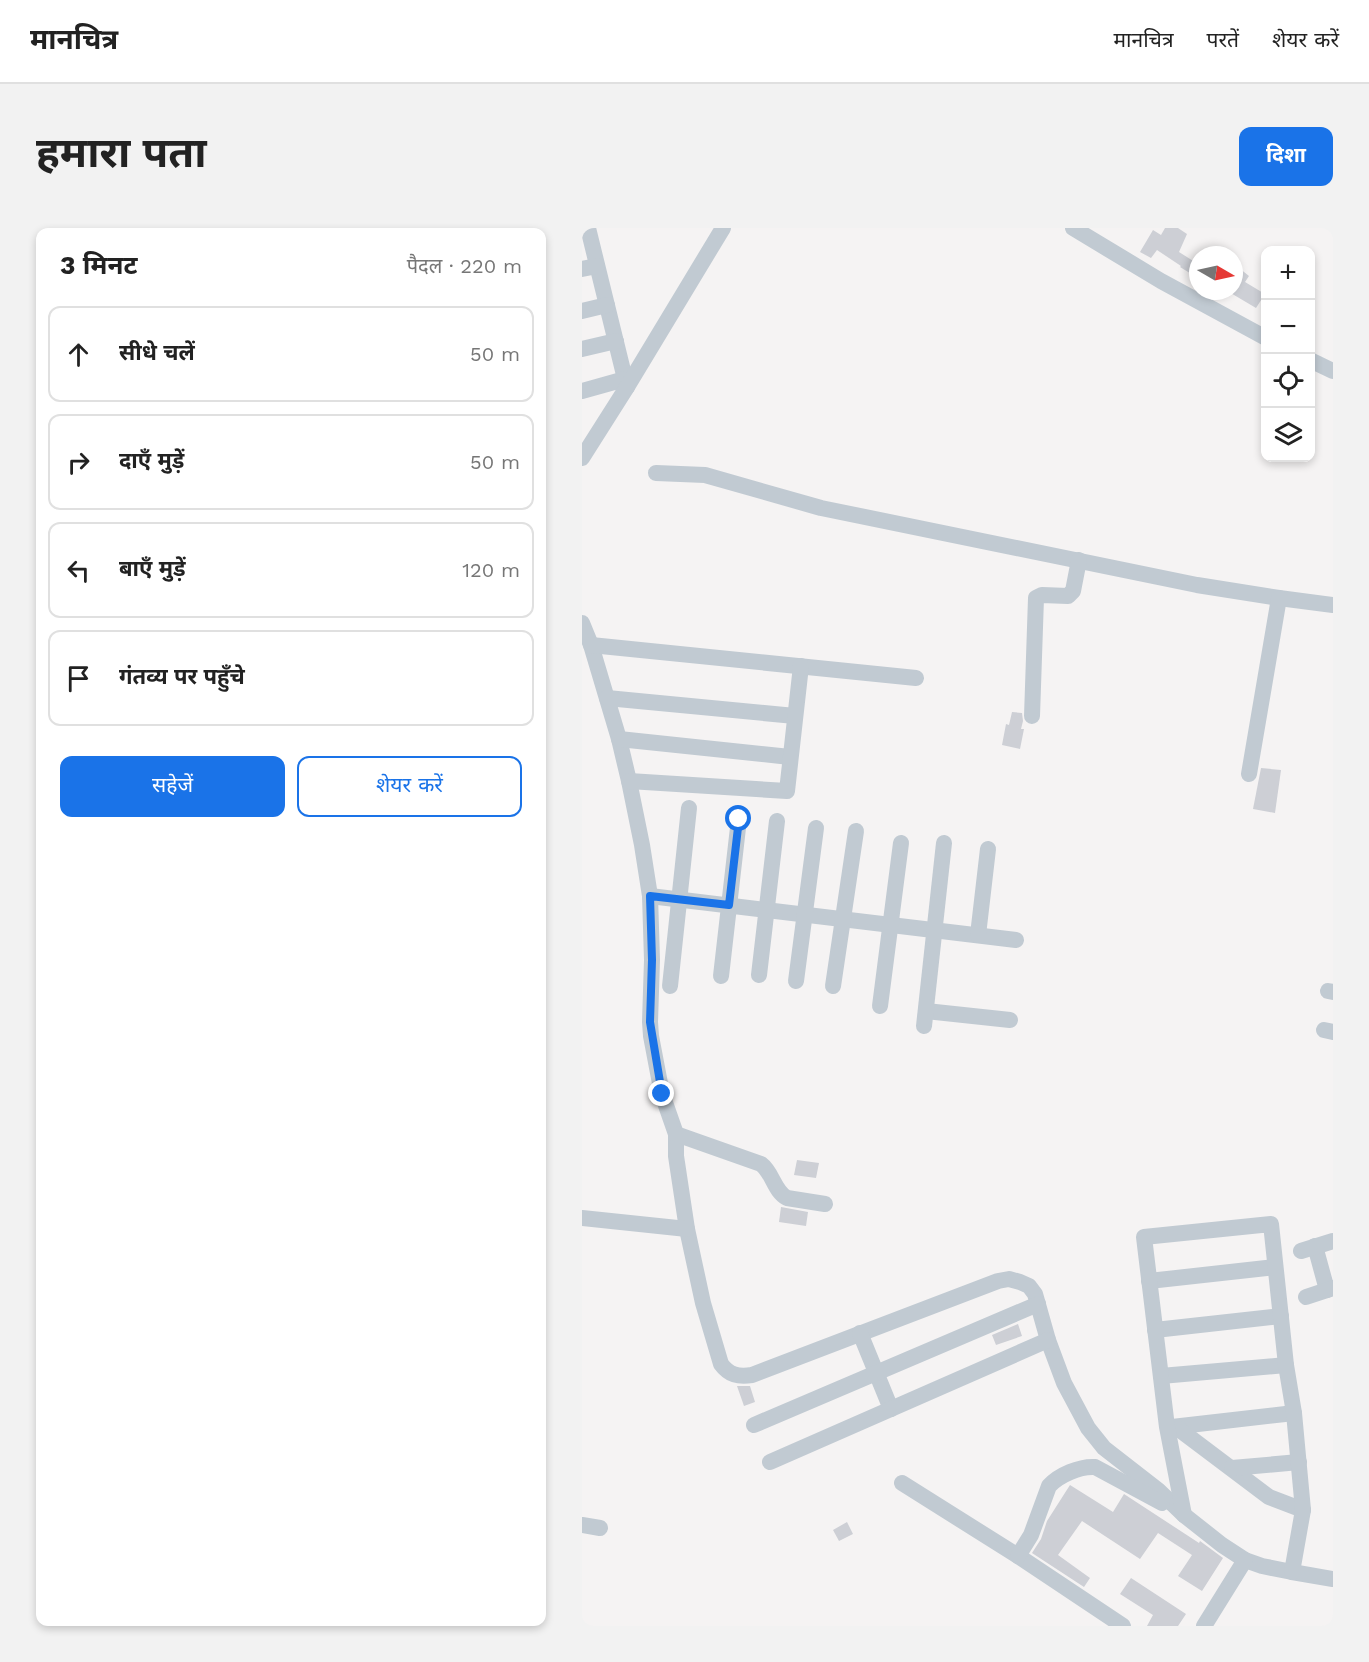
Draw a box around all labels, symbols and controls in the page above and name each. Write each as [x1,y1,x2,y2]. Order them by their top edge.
text: मानचित्र [30,23,118,56]
text: मानचित्र [1114,27,1174,52]
text: परतें [1207,27,1239,52]
text: शेयर करें [1272,27,1339,52]
button: दिशा [1239,127,1333,186]
text: हमारा पता [36,128,207,177]
north arrow [1189,246,1243,300]
map controls [1261,246,1315,462]
button: + [1261,246,1315,300]
text: 3 मिनट [60,250,137,280]
text: पैदल · 220 m [407,254,522,278]
button: − [1261,300,1315,354]
icon: ahead [62,338,95,371]
text: सीधे चलें [119,340,195,365]
text: 50 m [470,342,520,366]
button: locate [1261,354,1315,408]
button: layers [1261,408,1315,462]
icon: right [62,446,95,479]
text: दाएँ मुड़ें [119,448,184,473]
text: 50 m [470,450,520,474]
icon: left [62,554,95,587]
text: बाएँ मुड़ें [119,556,186,581]
text: 120 m [462,558,520,582]
icon: arrive [62,662,95,695]
text: गंतव्य पर पहुँचे [119,664,245,689]
button: सहेजें [60,756,285,817]
button: शेयर करें [297,756,522,817]
route start [725,805,751,831]
route end [648,1080,674,1106]

